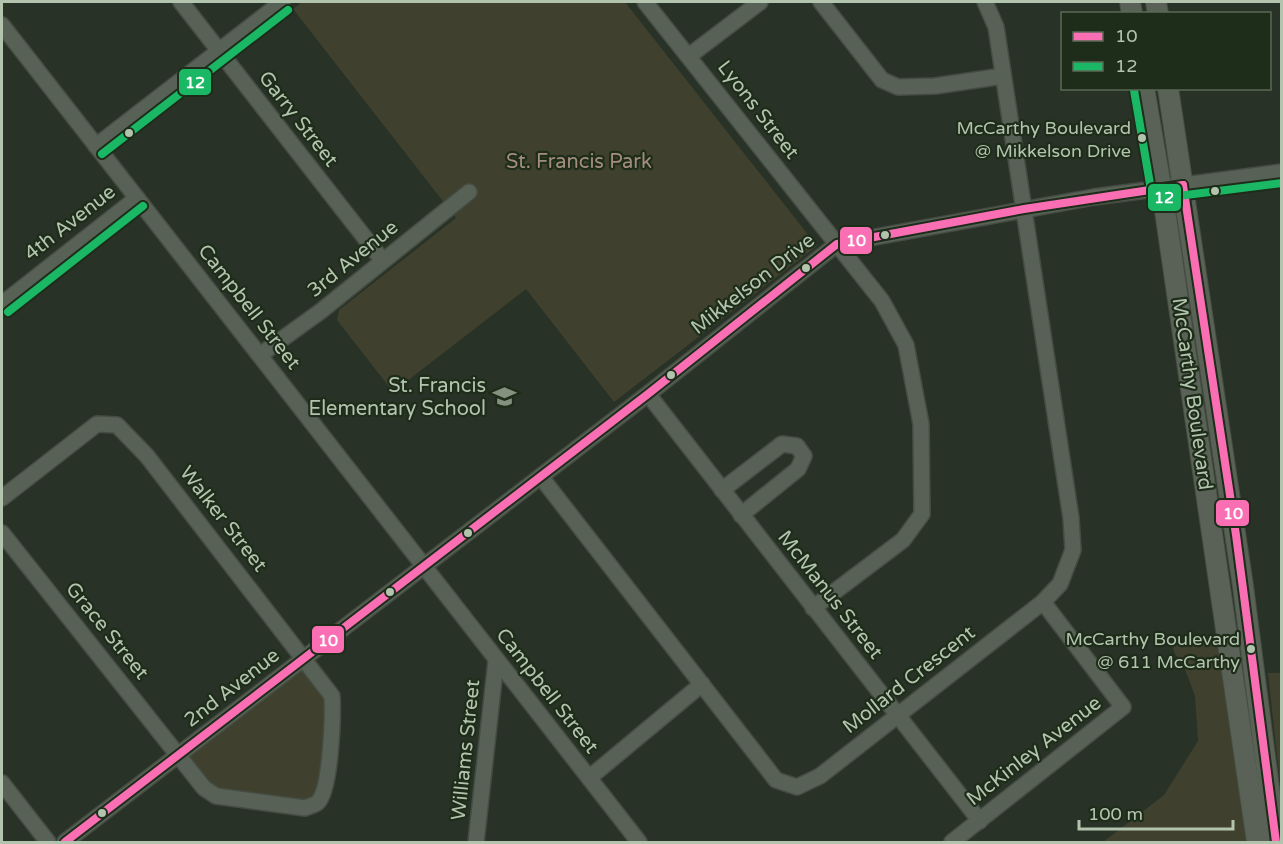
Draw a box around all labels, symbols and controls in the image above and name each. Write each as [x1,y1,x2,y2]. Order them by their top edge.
legend [1061,12,1271,90]
text: 10 [1115,25,1138,47]
text: 12 [1115,55,1138,77]
street label: Lyons Street [712,56,804,164]
street label: Garry Street [253,66,343,172]
line badge: 12 [178,68,212,96]
text: 12 [185,73,205,93]
place label: McCarthy Boulevard @ Mikkelson Drive [957,117,1131,162]
unlabelled marker [123,127,135,139]
marker: McCarthy Boulevard @ Mikkelson Drive [1136,132,1148,144]
park label: St. Francis Park [506,150,652,174]
street label: 4th Avenue [20,180,120,266]
line badge: 12 [1147,183,1182,212]
unlabelled marker [1209,185,1221,197]
text: 12 [1154,188,1174,208]
street label: 3rd Avenue [303,215,403,303]
line badge: 10 [839,226,873,255]
street label: Mikkelson Drive [686,228,820,340]
unlabelled marker [879,229,891,241]
text: 10 [846,231,866,251]
street label: Campbell Street [193,240,306,375]
unlabelled marker [800,262,812,274]
street label: McCarthy Boulevard [1167,296,1217,492]
unlabelled marker [665,369,677,381]
place label: St. Francis Elementary School [308,374,486,421]
school or university icon: St. Francis Elementary School [491,384,517,410]
street label: Walker Street [174,461,272,577]
line badge: 10 [1215,499,1250,527]
text: 10 [1223,504,1243,524]
street label: McManus Street [772,526,888,664]
unlabelled marker [462,527,474,539]
street label: Grace Street [60,577,154,685]
unlabelled marker [384,586,396,598]
street label: Mollard Crescent [838,621,980,739]
street label: Campbell Street [491,624,604,759]
line badge: 10 [311,625,345,654]
place label: McCarthy Boulevard @ 611 McCarthy [1066,628,1240,673]
text: 10 [318,631,338,651]
street label: 2nd Avenue [180,643,284,733]
marker: McCarthy Boulevard @ 611 McCarthy [1245,643,1257,655]
street label: Williams Street [447,678,485,822]
street label: McKinley Avenue [962,691,1106,811]
scale bar [1079,793,1234,831]
text: 100 m [1088,803,1143,825]
unlabelled marker [96,807,108,819]

